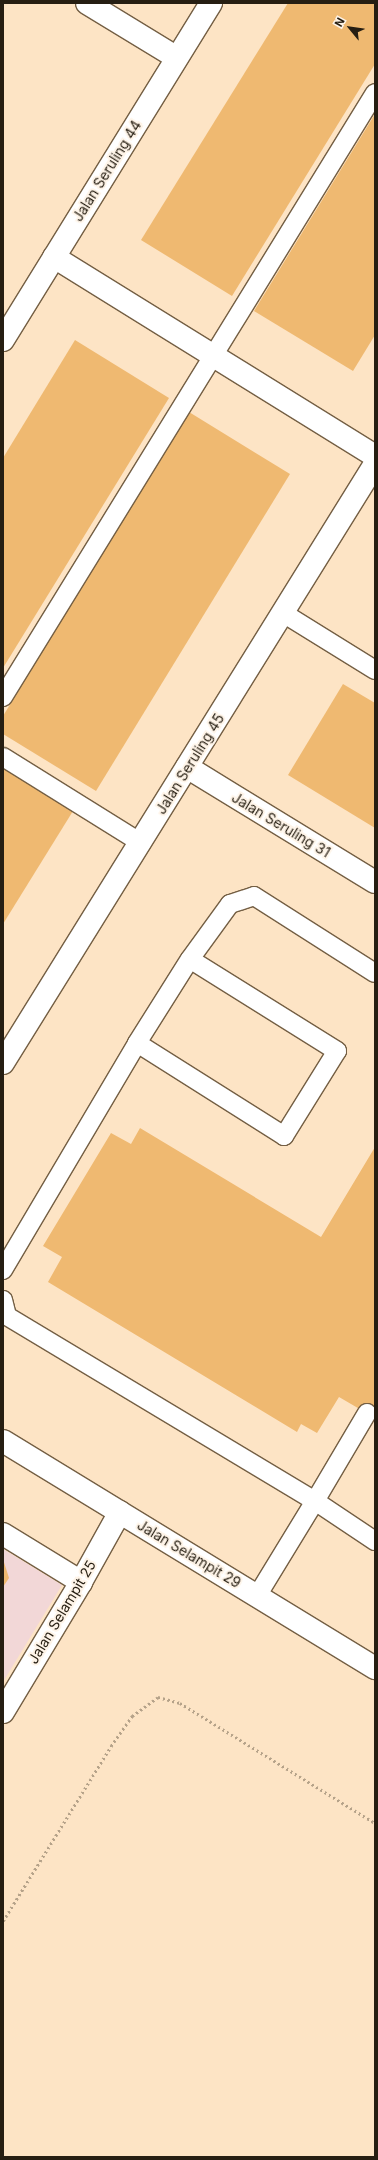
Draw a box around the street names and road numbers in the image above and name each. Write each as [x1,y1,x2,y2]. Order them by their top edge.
street label: Jalan Seruling 44 [69,118,145,224]
street label: Jalan Seruling 45 [152,711,228,817]
street label: Jalan Seruling 31 [229,789,333,861]
street label: Jalan Selampit 29 [134,1516,244,1592]
street label: Jalan Selampit 25 [25,1557,99,1667]

